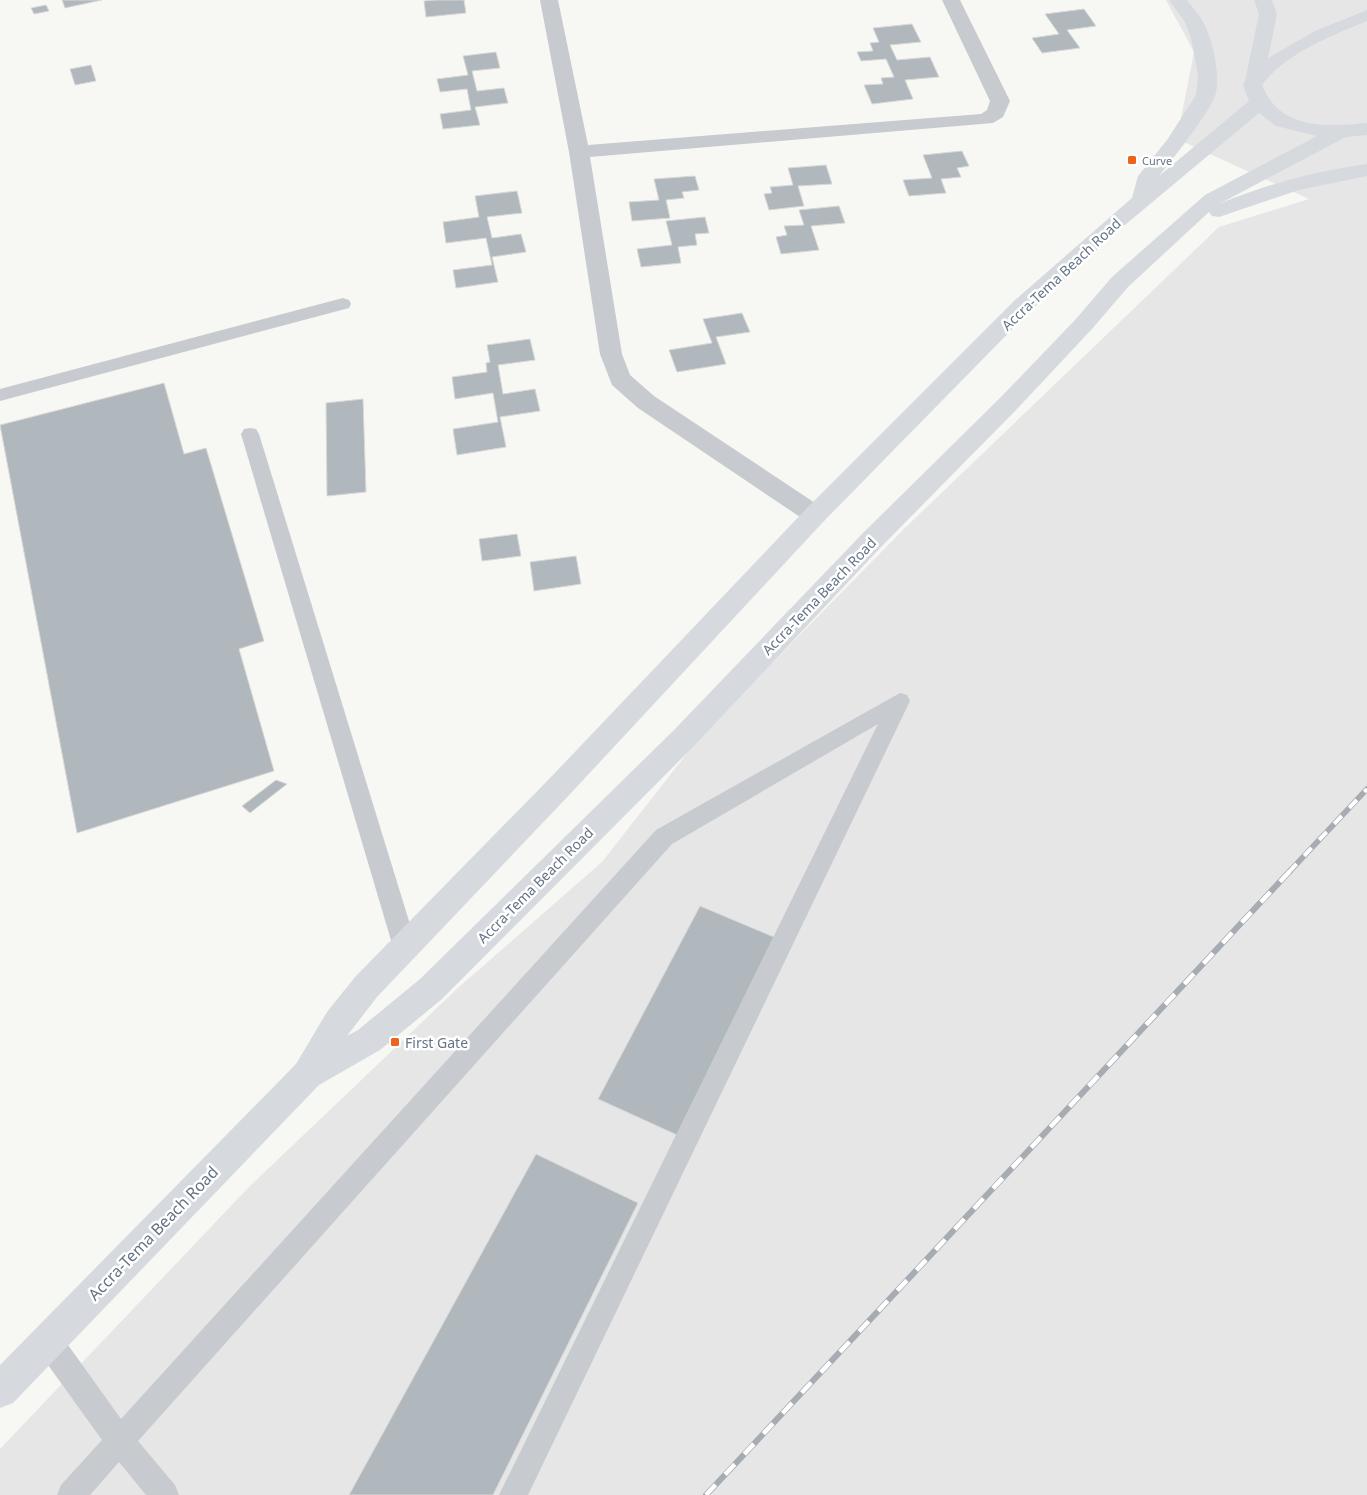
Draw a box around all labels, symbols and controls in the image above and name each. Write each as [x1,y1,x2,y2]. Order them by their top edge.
place label: Curve [1142,153,1172,168]
marker: Curve [1126,154,1138,166]
street label: Accra-Tema Beach Road [997,214,1125,334]
street label: Accra-Tema Beach Road [758,533,880,659]
street label: Accra-Tema Beach Road [473,823,597,947]
place label: First Gate [405,1033,468,1052]
marker: First Gate [389,1036,401,1048]
street label: Accra-Tema Beach Road [83,1161,223,1305]

